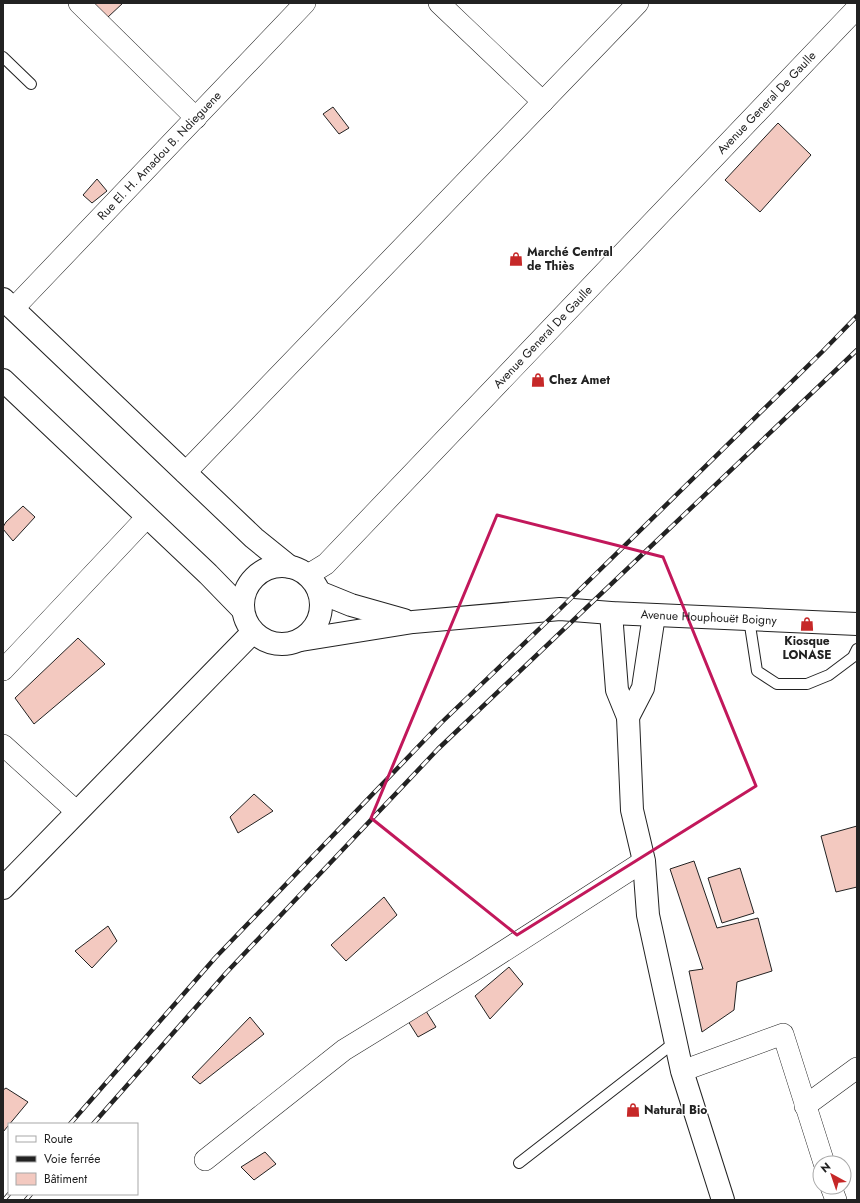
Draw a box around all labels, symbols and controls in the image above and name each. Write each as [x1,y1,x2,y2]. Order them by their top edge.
street label: Avenue General De Gaulle [713,47,820,158]
street label: Rue El. H. Amadou B. Ndieguene [93,87,225,224]
place label: Marché Central de Thiès [527,243,613,275]
shop icon: Marché Central de Thiès [508,251,524,267]
street label: Avenue General De Gaulle [489,281,596,393]
place label: Chez Amet [549,371,610,389]
shop icon: Chez Amet [530,372,546,388]
street label: Avenue Houphouët Boigny [640,605,778,629]
shop icon: Kiosque LONASE [799,616,815,632]
place label: Kiosque LONASE [783,632,831,664]
place label: Natural Bio [644,1101,707,1119]
shop icon: Natural Bio [625,1102,641,1118]
legend [8,1123,138,1195]
text: Route [44,1130,73,1148]
text: Voie ferrée [44,1150,100,1168]
north arrow [812,1155,852,1195]
text: N [817,1158,834,1176]
text: Bâtiment [44,1170,87,1188]

